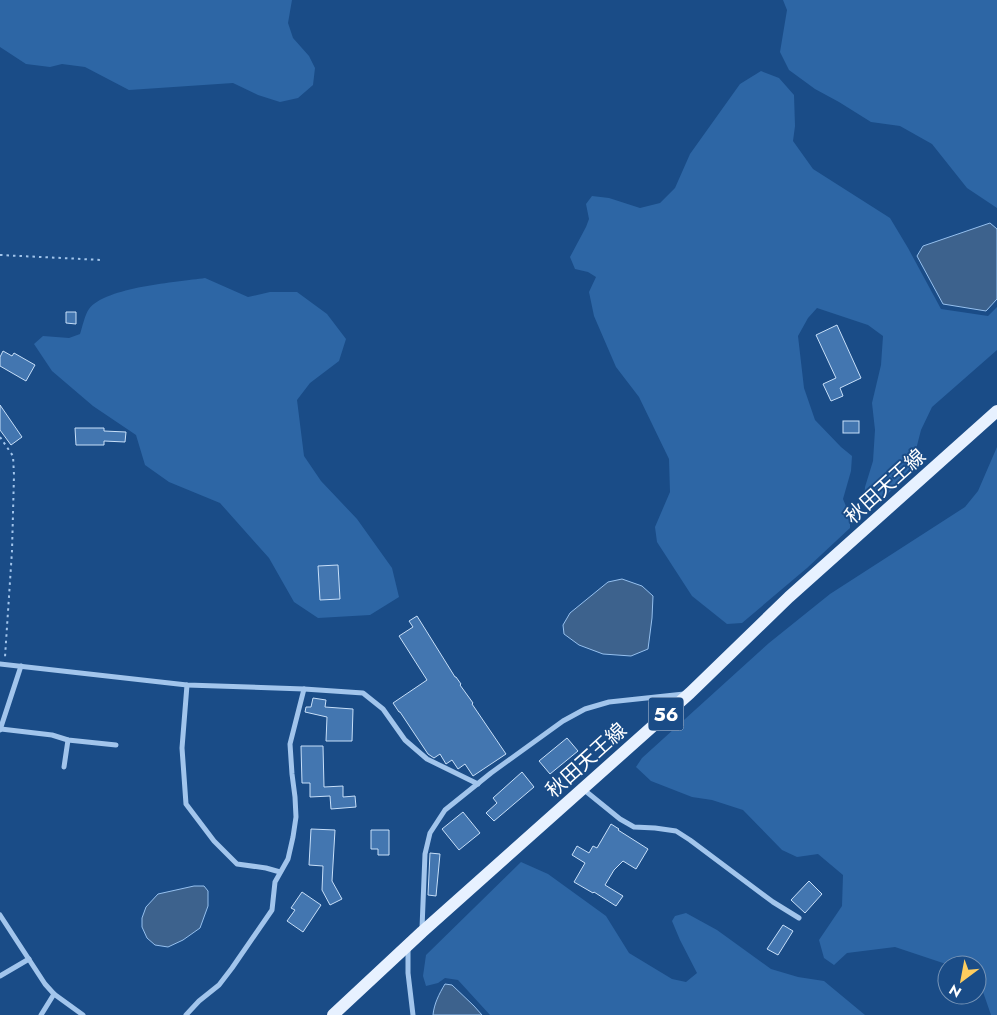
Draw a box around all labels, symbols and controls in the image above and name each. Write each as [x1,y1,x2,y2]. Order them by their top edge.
street label: 秋田天王線 [838,442,932,531]
road number: 56 [648,698,684,731]
street label: 秋田天王線 [539,716,633,805]
north arrow [937,955,987,1005]
text: N [945,980,965,1002]

